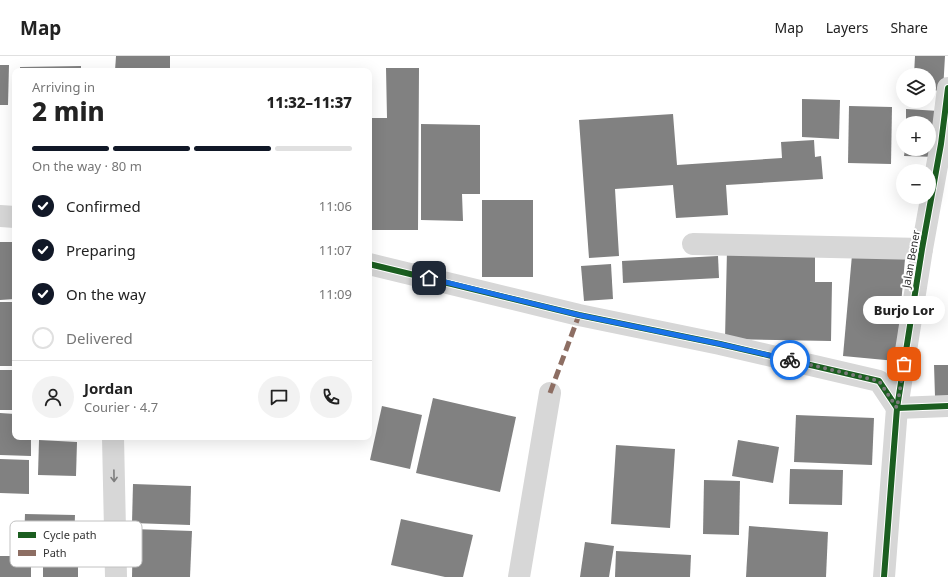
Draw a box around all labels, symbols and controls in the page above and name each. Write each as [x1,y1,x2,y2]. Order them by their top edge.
text: Map [20,15,61,41]
text: Map [775,18,804,37]
text: Layers [826,18,868,37]
text: Share [890,18,928,37]
map controls [896,68,936,204]
button: layers [896,68,936,108]
text: Arriving in [32,78,95,96]
text: 11:32–11:37 [267,92,352,112]
text: 2 min [32,93,105,129]
button: + [896,116,936,156]
text: On the way · 80 m [32,157,142,175]
button: − [896,164,936,204]
icon: check [32,195,54,217]
text: Confirmed [66,196,141,216]
text: 11:06 [319,197,352,215]
street label: Jalan Bener [898,228,923,290]
icon: check [32,239,54,261]
text: Preparing [66,240,136,260]
text: 11:07 [319,241,352,259]
pin [412,261,446,295]
icon: home [418,267,440,289]
icon: check [32,283,54,305]
text: On the way [66,284,146,304]
text: 11:09 [319,285,352,303]
callout: Burjo Lor [863,296,945,324]
text: Burjo Lor [874,301,934,319]
text: Delivered [66,328,133,348]
courier [770,340,810,380]
pin [887,347,921,381]
icon: bike [779,349,801,371]
icon: bag [893,353,915,375]
button: person [32,376,74,418]
button: chat [258,376,300,418]
button: phone [310,376,352,418]
text: Jordan [84,378,133,398]
text: Courier · 4.7 [84,398,158,416]
one-way arrow [110,469,118,482]
legend [10,521,142,567]
text: Cycle path [43,527,96,542]
text: Path [43,545,67,560]

